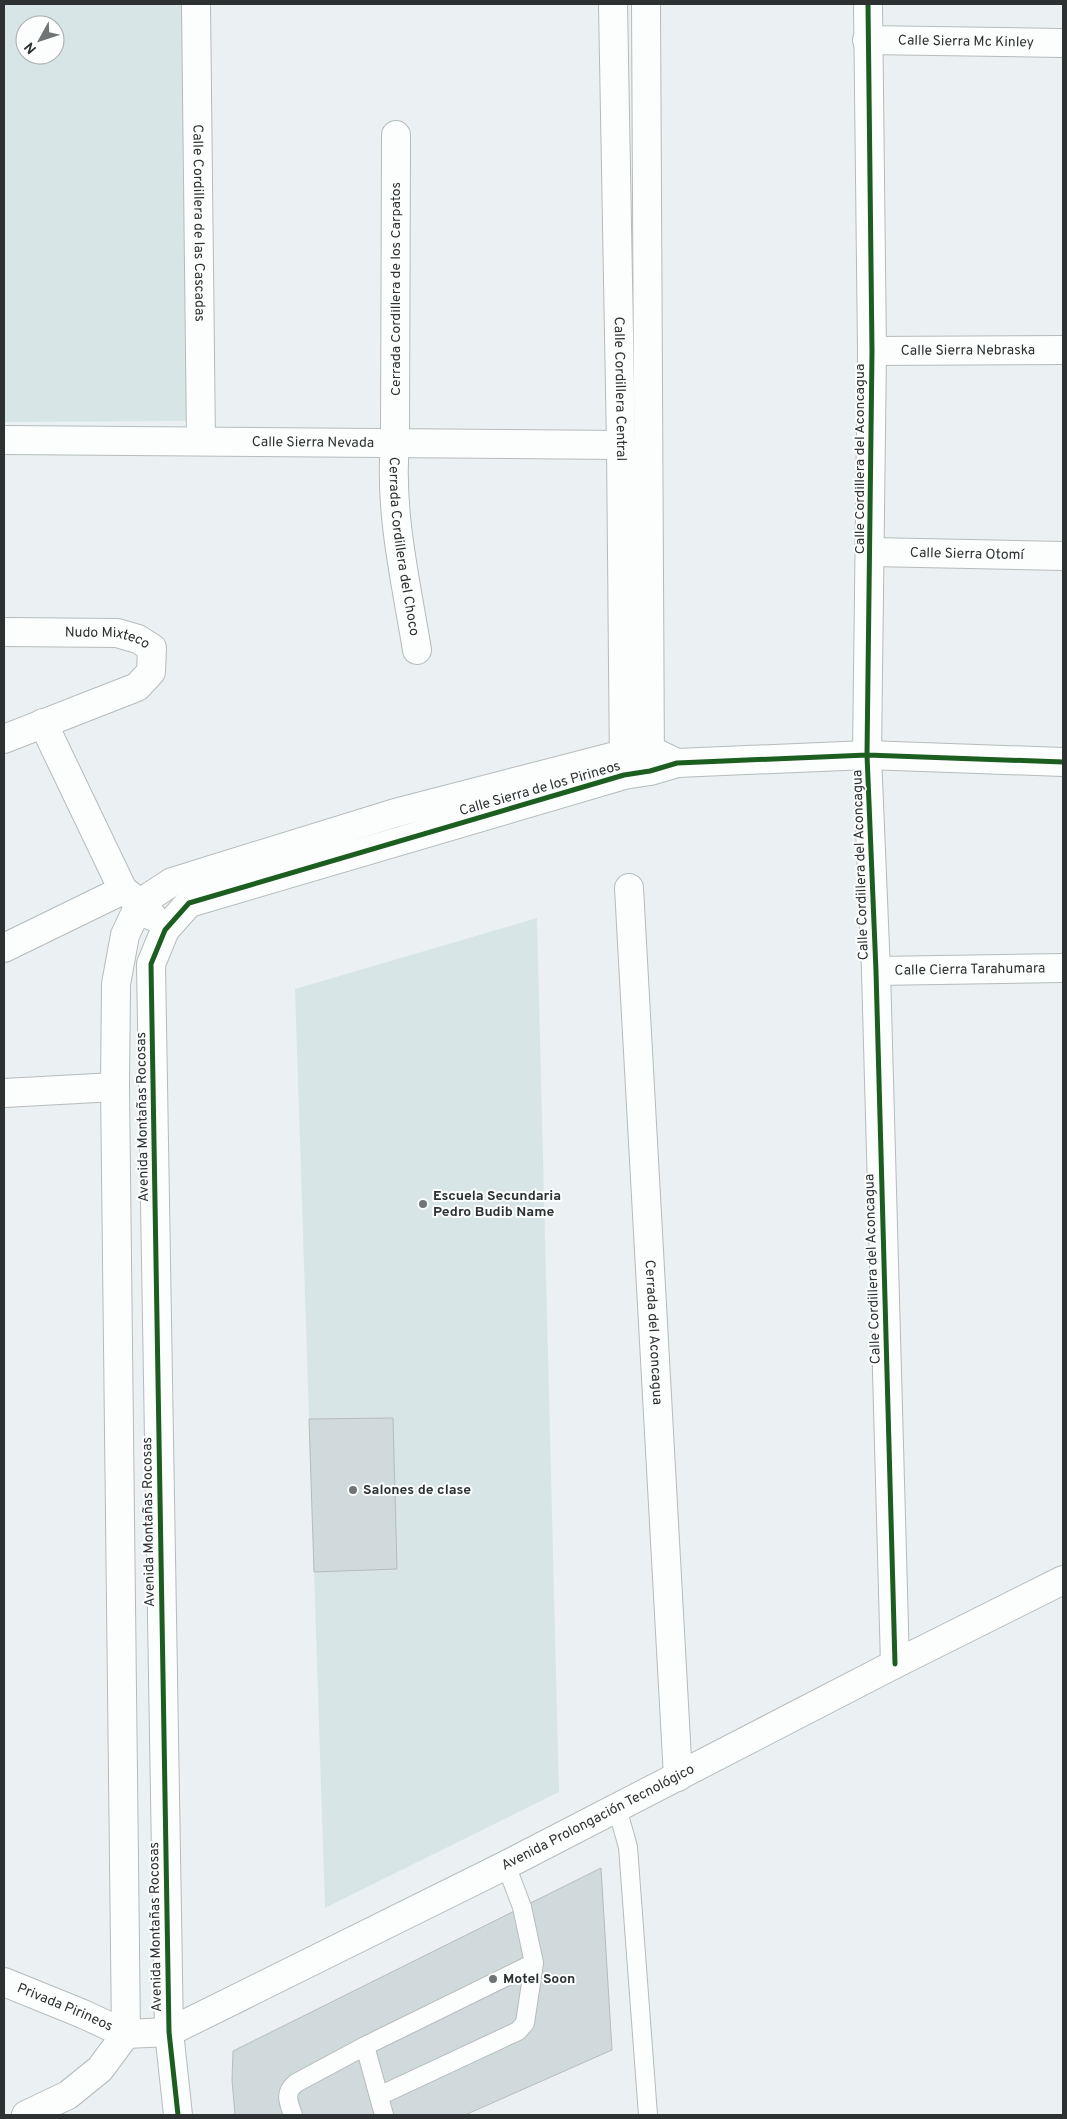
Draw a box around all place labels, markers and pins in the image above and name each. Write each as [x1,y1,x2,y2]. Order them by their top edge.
place label: Escuela Secundaria Pedro Budib Name [433,1188,561,1221]
marker: Escuela Secundaria Pedro Budib Name [417,1198,429,1210]
place label: Salones de clase [363,1482,471,1499]
marker: Salones de clase [347,1484,359,1496]
place label: Motel Soon [503,1971,575,1988]
marker: Motel Soon [487,1973,499,1985]

